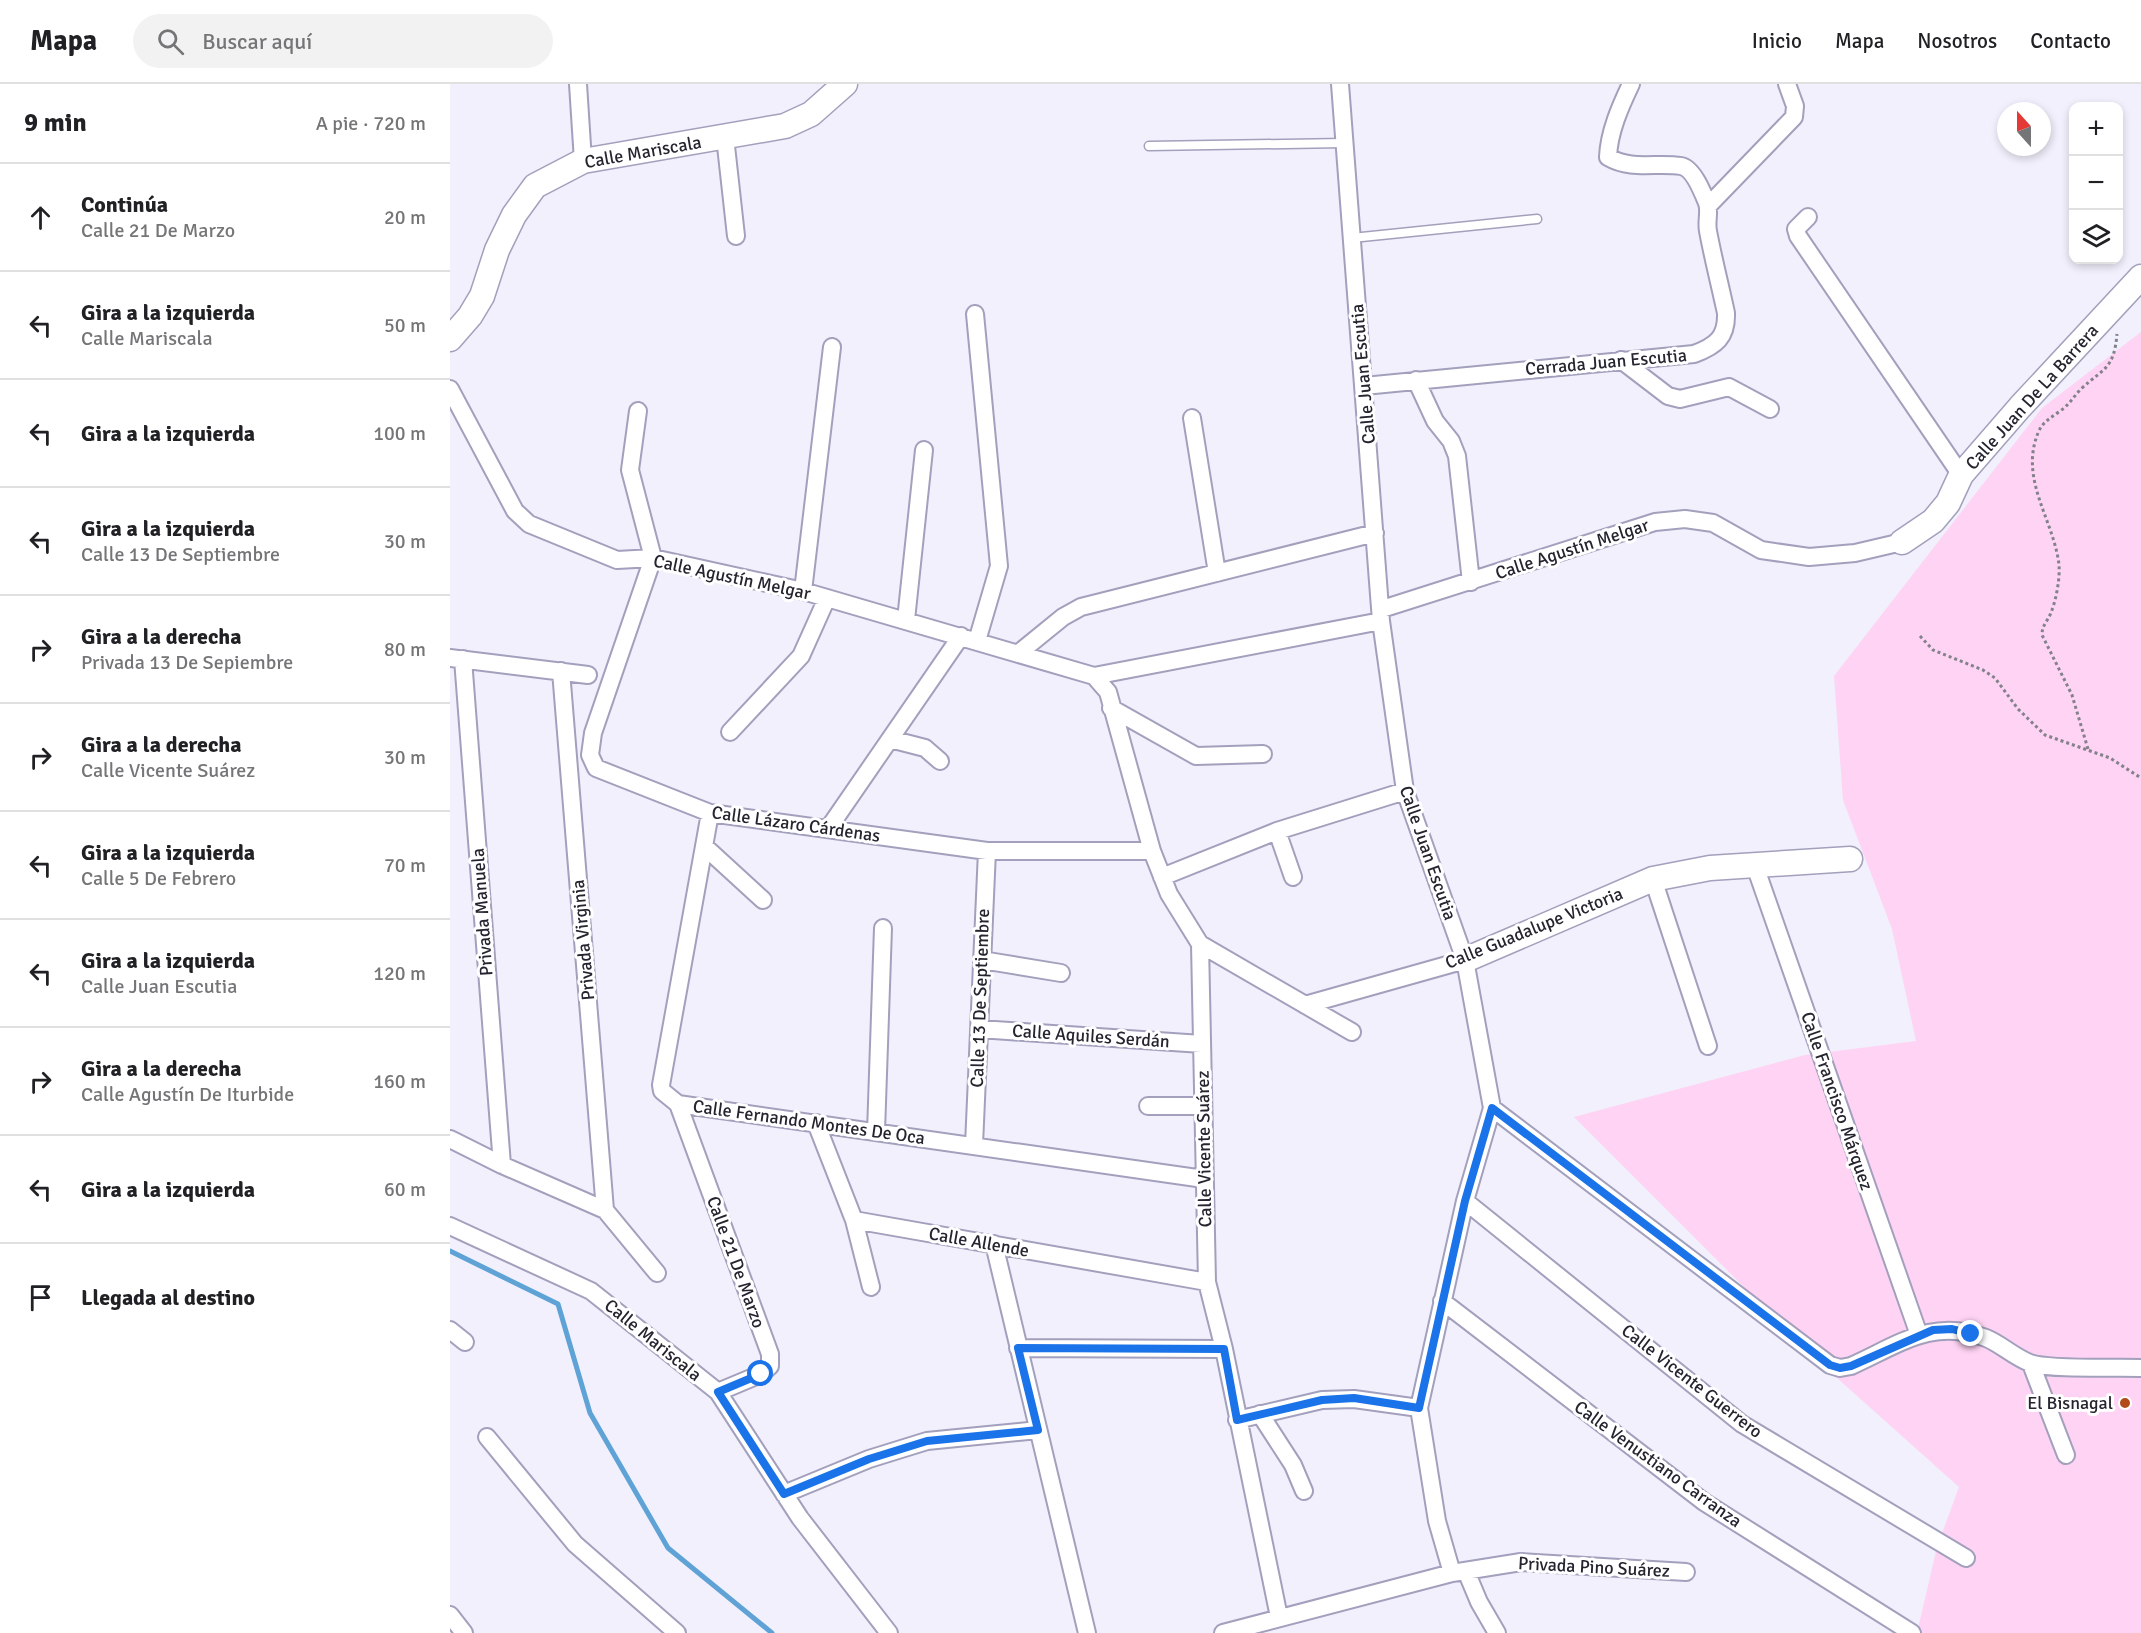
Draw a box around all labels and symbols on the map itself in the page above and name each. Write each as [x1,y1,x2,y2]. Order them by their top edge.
north arrow [1997,102,2051,156]
street label: Calle Mariscala [583,131,703,173]
street label: Calle Juan Escutia [1346,303,1380,445]
street label: Calle Juan De La Barrera [1961,320,2103,474]
street label: Cerrada Juan Escutia [1524,344,1688,380]
street label: Calle Agustín Melgar [1492,514,1652,584]
street label: Calle Agustín Melgar [651,550,813,604]
street label: Calle Juan Escutia [1395,783,1461,923]
street label: Calle Lázaro Cárdenas [710,801,882,847]
street label: Privada Manuela [467,847,497,977]
street label: Privada Virginia [567,879,599,1001]
street label: Calle Guadalupe Victoria [1442,882,1626,974]
street label: Calle 13 De Septiembre [966,908,994,1088]
street label: Calle Francisco Márquez [1796,1009,1878,1193]
street label: Calle Aquiles Serdán [1011,1020,1171,1052]
street label: Calle Vicente Suárez [1192,1070,1216,1228]
street label: Calle Fernando Montes De Oca [692,1095,926,1149]
street label: Calle 21 De Marzo [702,1193,770,1331]
street label: Calle Allende [927,1222,1031,1262]
street label: Calle Mariscala [600,1294,706,1386]
street label: Calle Vicente Guerrero [1617,1319,1767,1443]
route end [1957,1320,1983,1346]
route start [747,1360,773,1386]
place label: El Bisnagal [2027,1392,2113,1414]
street label: Calle Venustiano Carranza [1570,1396,1746,1532]
marker: El Bisnagal [2118,1396,2132,1410]
street label: Privada Pino Suárez [1518,1552,1670,1582]

